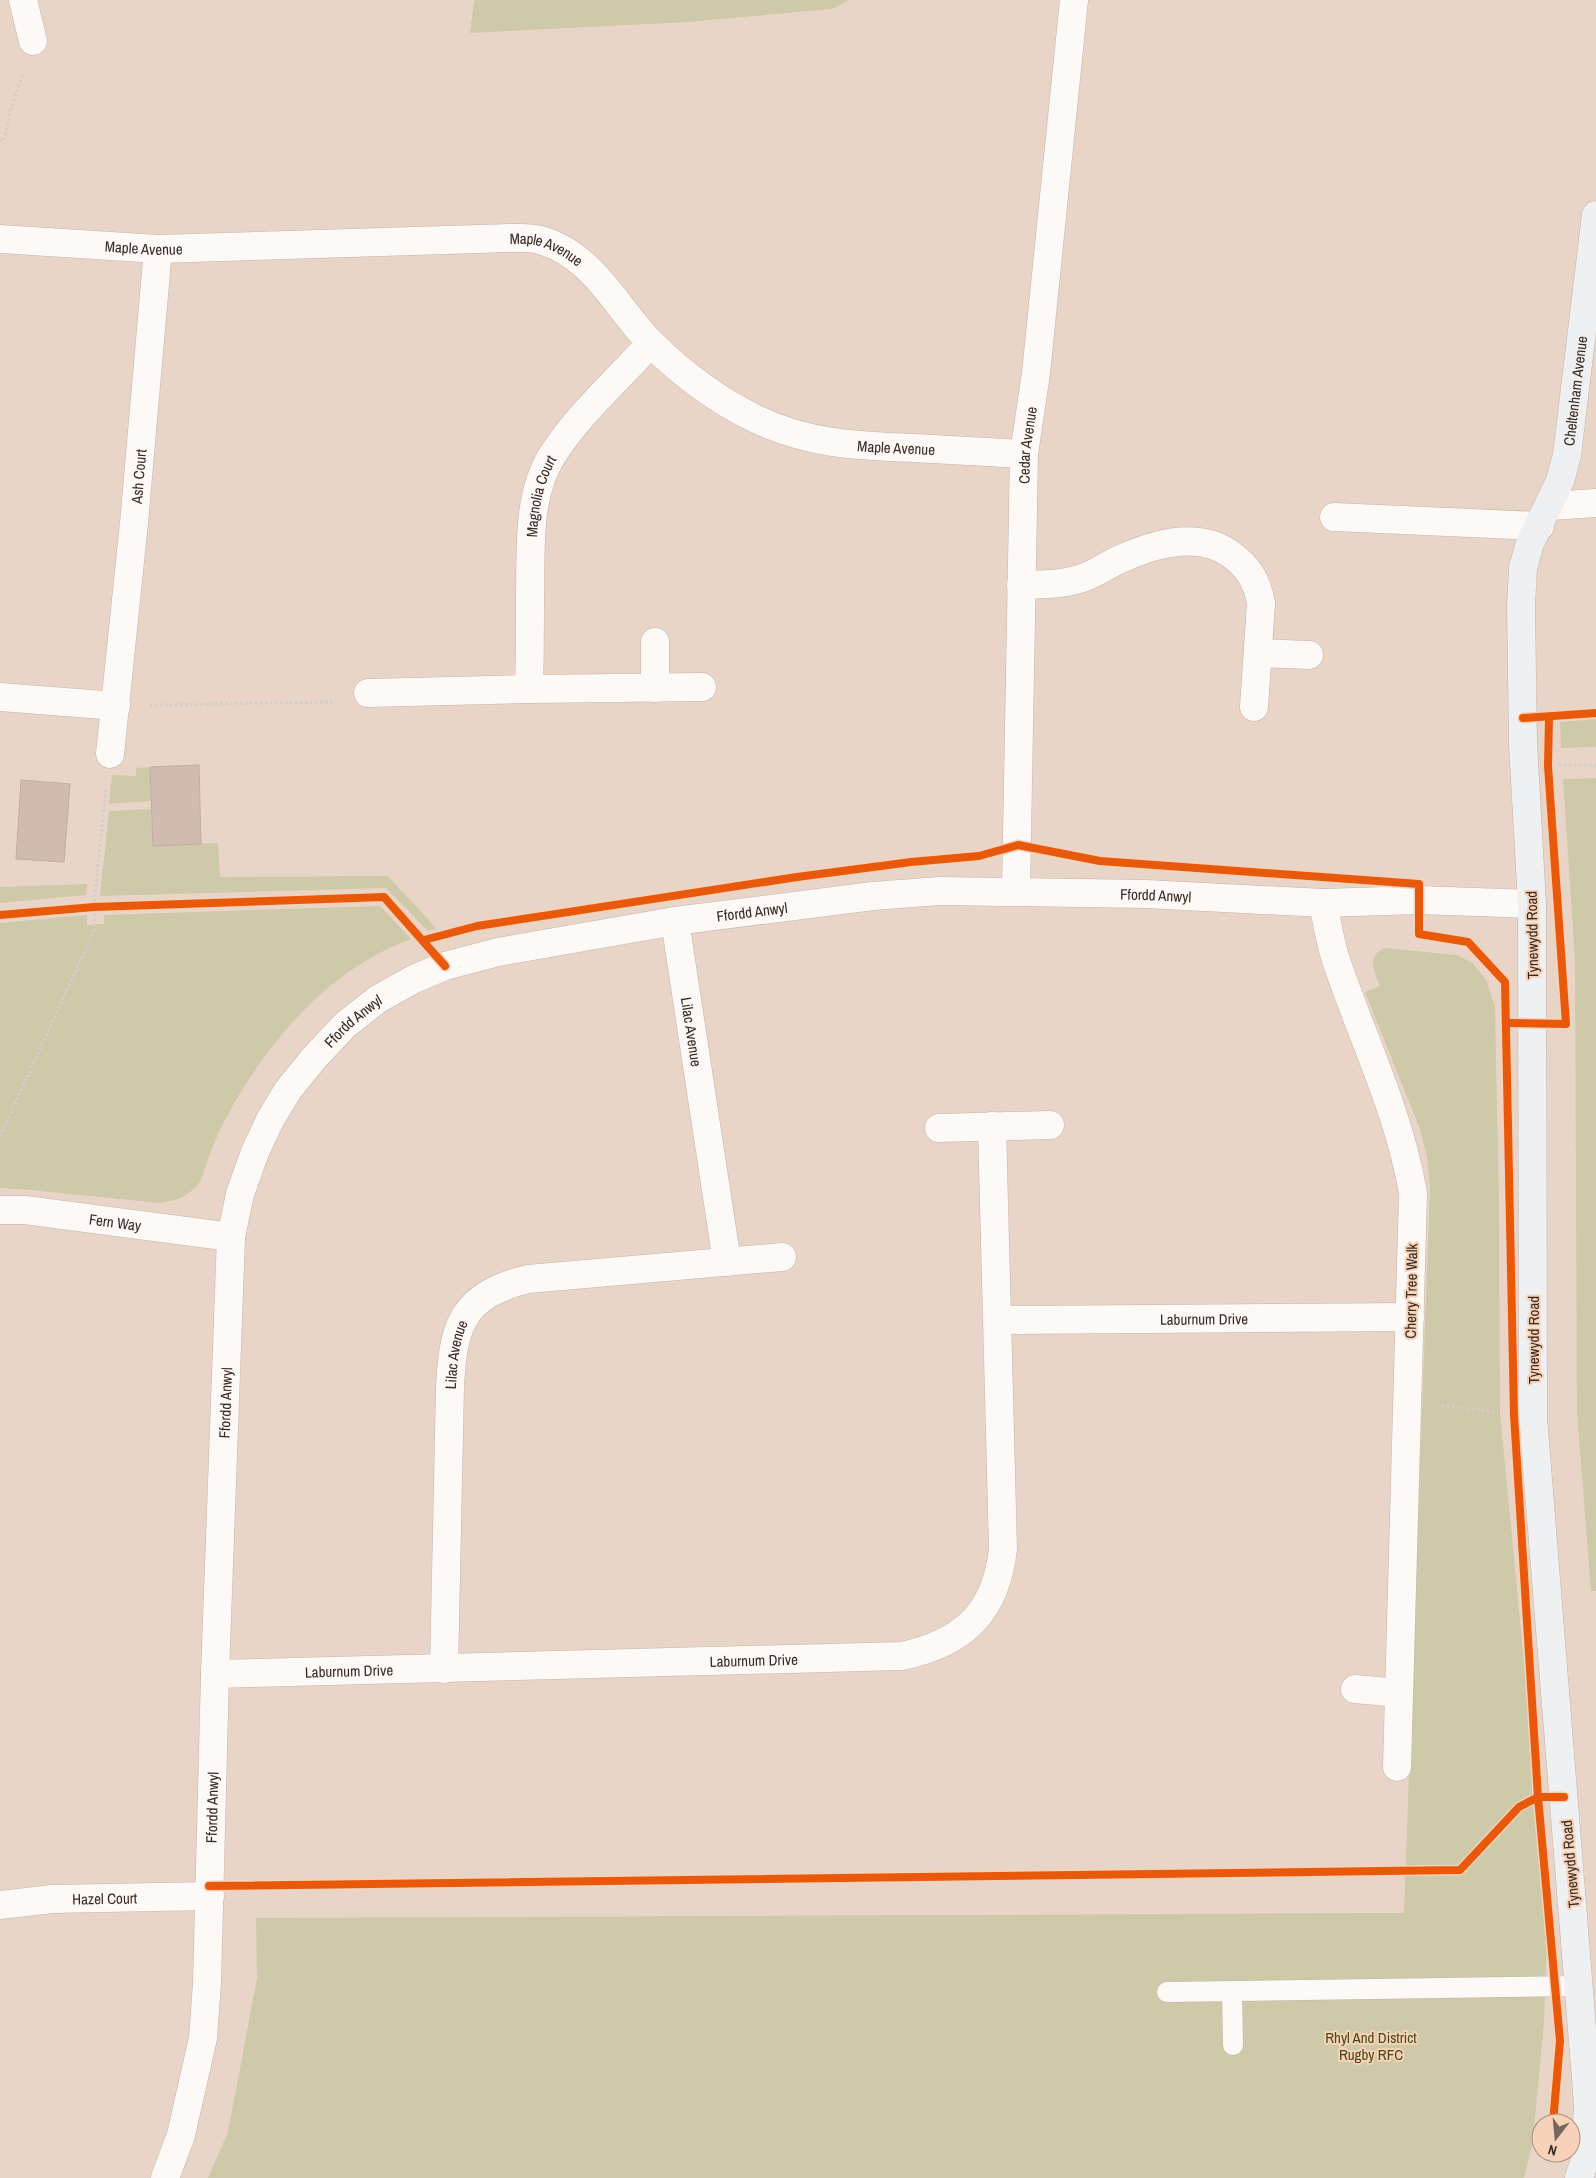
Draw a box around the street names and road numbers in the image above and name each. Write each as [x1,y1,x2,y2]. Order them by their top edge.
street label: Maple Avenue [509,227,588,271]
street label: Maple Avenue [104,235,183,260]
street label: Cheltenham Avenue [1558,334,1592,447]
street label: Cedar Avenue [1013,405,1041,484]
street label: Maple Avenue [856,434,936,460]
street label: Ash Court [125,448,151,506]
street label: Magnolia Court [520,451,561,538]
street label: Ffordd Anwyl [1120,883,1192,907]
street label: Tynewydd Road [1521,891,1543,979]
street label: Ffordd Anwyl [715,896,788,926]
street label: Ffordd Anwyl [319,989,385,1052]
street label: Lilac Avenue [676,995,708,1068]
street label: Fern Way [88,1208,143,1236]
street label: Cherry Tree Walk [1400,1242,1422,1339]
street label: Tynewydd Road [1523,1296,1544,1384]
street label: Laburnum Drive [1160,1308,1248,1329]
street label: Lilac Avenue [439,1316,472,1390]
street label: Ffordd Anwyl [213,1367,237,1439]
street label: Laburnum Drive [709,1648,798,1672]
street label: Laburnum Drive [305,1659,394,1682]
street label: Ffordd Anwyl [200,1772,223,1843]
street label: Tynewydd Road [1556,1819,1584,1909]
street label: Hazel Court [72,1887,138,1909]

